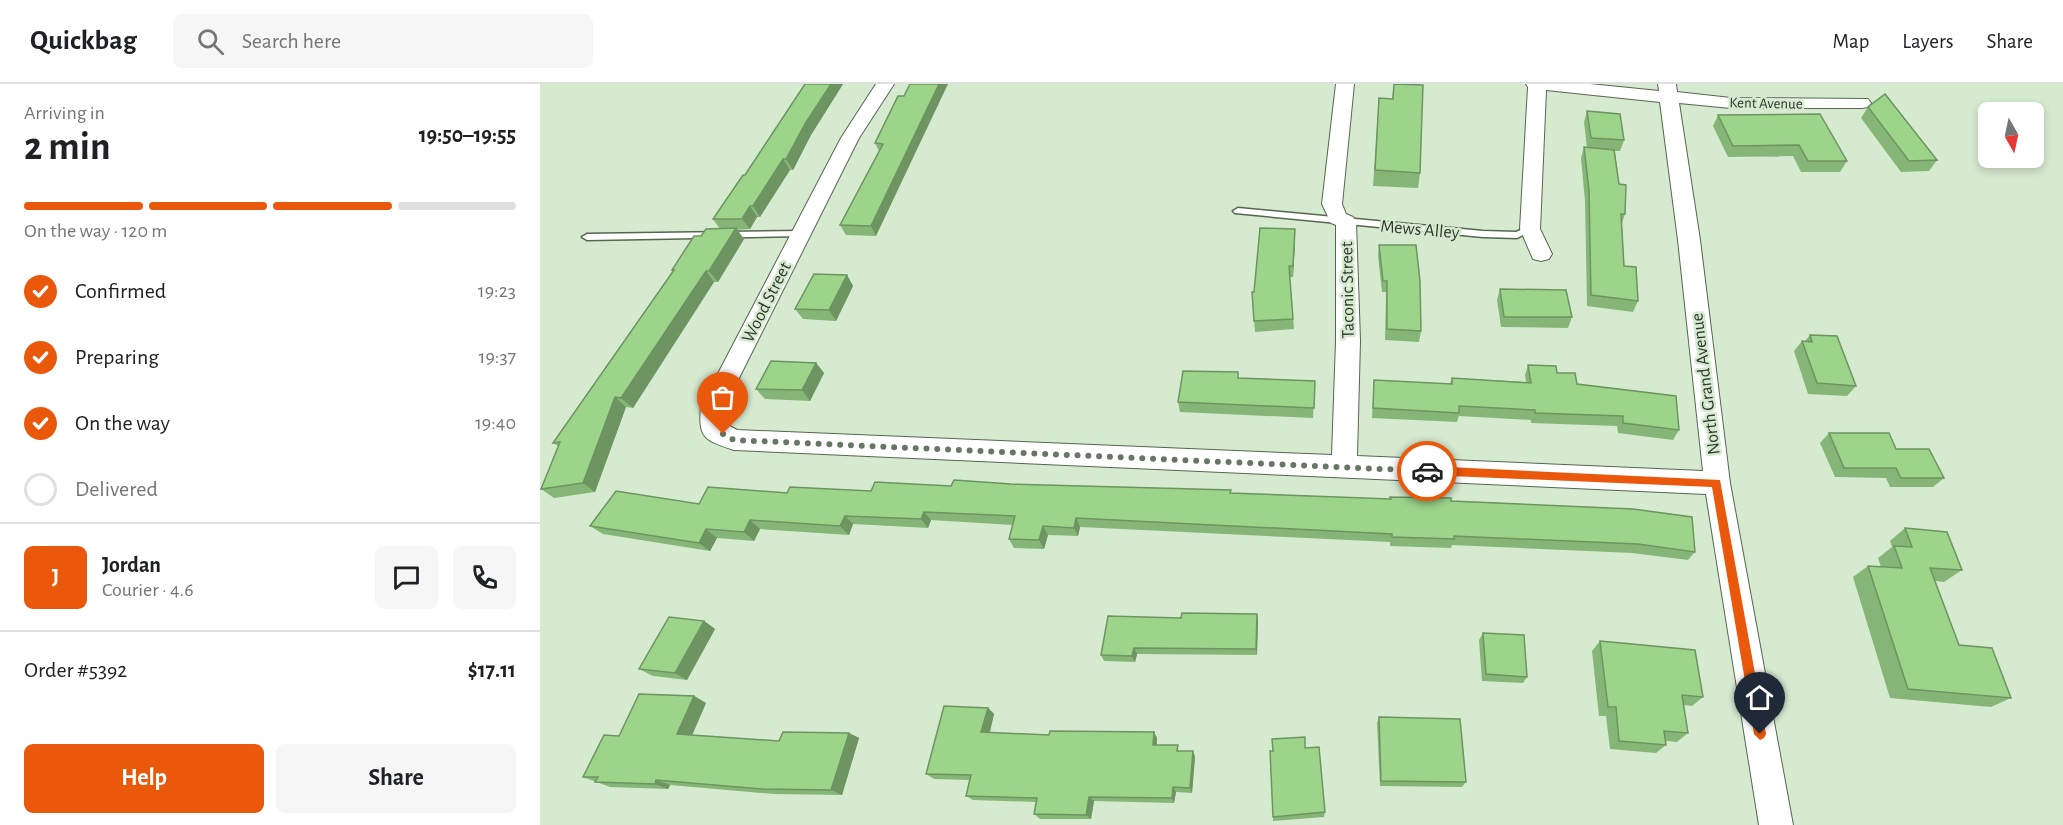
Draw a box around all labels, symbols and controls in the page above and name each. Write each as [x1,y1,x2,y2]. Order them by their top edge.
search box [173,14,593,68]
icon: search [194,25,227,58]
text: Quickbag [30,27,137,55]
text: Search here [242,30,341,52]
text: Map [1833,31,1869,52]
text: Layers [1902,31,1953,52]
text: Share [1986,31,2033,52]
street label: Kent Avenue [1729,95,1803,112]
north arrow [1978,102,2044,168]
map controls [1978,102,2044,168]
text: Arriving in [24,103,105,123]
text: 19:50–19:55 [419,124,516,146]
text: 2 min [24,128,111,167]
street label: Mews Alley [1380,218,1460,242]
text: On the way · 120 m [24,221,167,241]
street label: Taconic Street [1338,241,1358,339]
street label: Wood Street [739,259,795,346]
icon: check [24,275,57,308]
text: Confirmed [75,280,166,302]
text: 19:23 [478,281,516,301]
street label: North Grand Avenue [1688,312,1724,456]
icon: check [24,341,57,374]
text: Preparing [75,346,159,368]
text: 19:37 [479,347,516,367]
pin [697,372,748,434]
icon: bag [706,381,739,414]
icon: check [24,407,57,440]
text: On the way [75,412,170,434]
text: 19:40 [475,413,516,433]
courier [1397,441,1457,501]
icon: car [1411,455,1444,488]
text: Delivered [75,478,158,500]
button: chat [375,546,438,609]
button: phone [453,546,516,609]
text: Jordan [102,554,161,576]
text: J [52,566,59,588]
text: Courier · 4.6 [102,580,194,600]
text: Order #5392 [24,659,127,681]
text: $17.11 [468,659,516,681]
pin [1734,672,1785,734]
icon: home [1743,681,1776,714]
button: Help [24,744,264,813]
button: Share [276,744,516,813]

